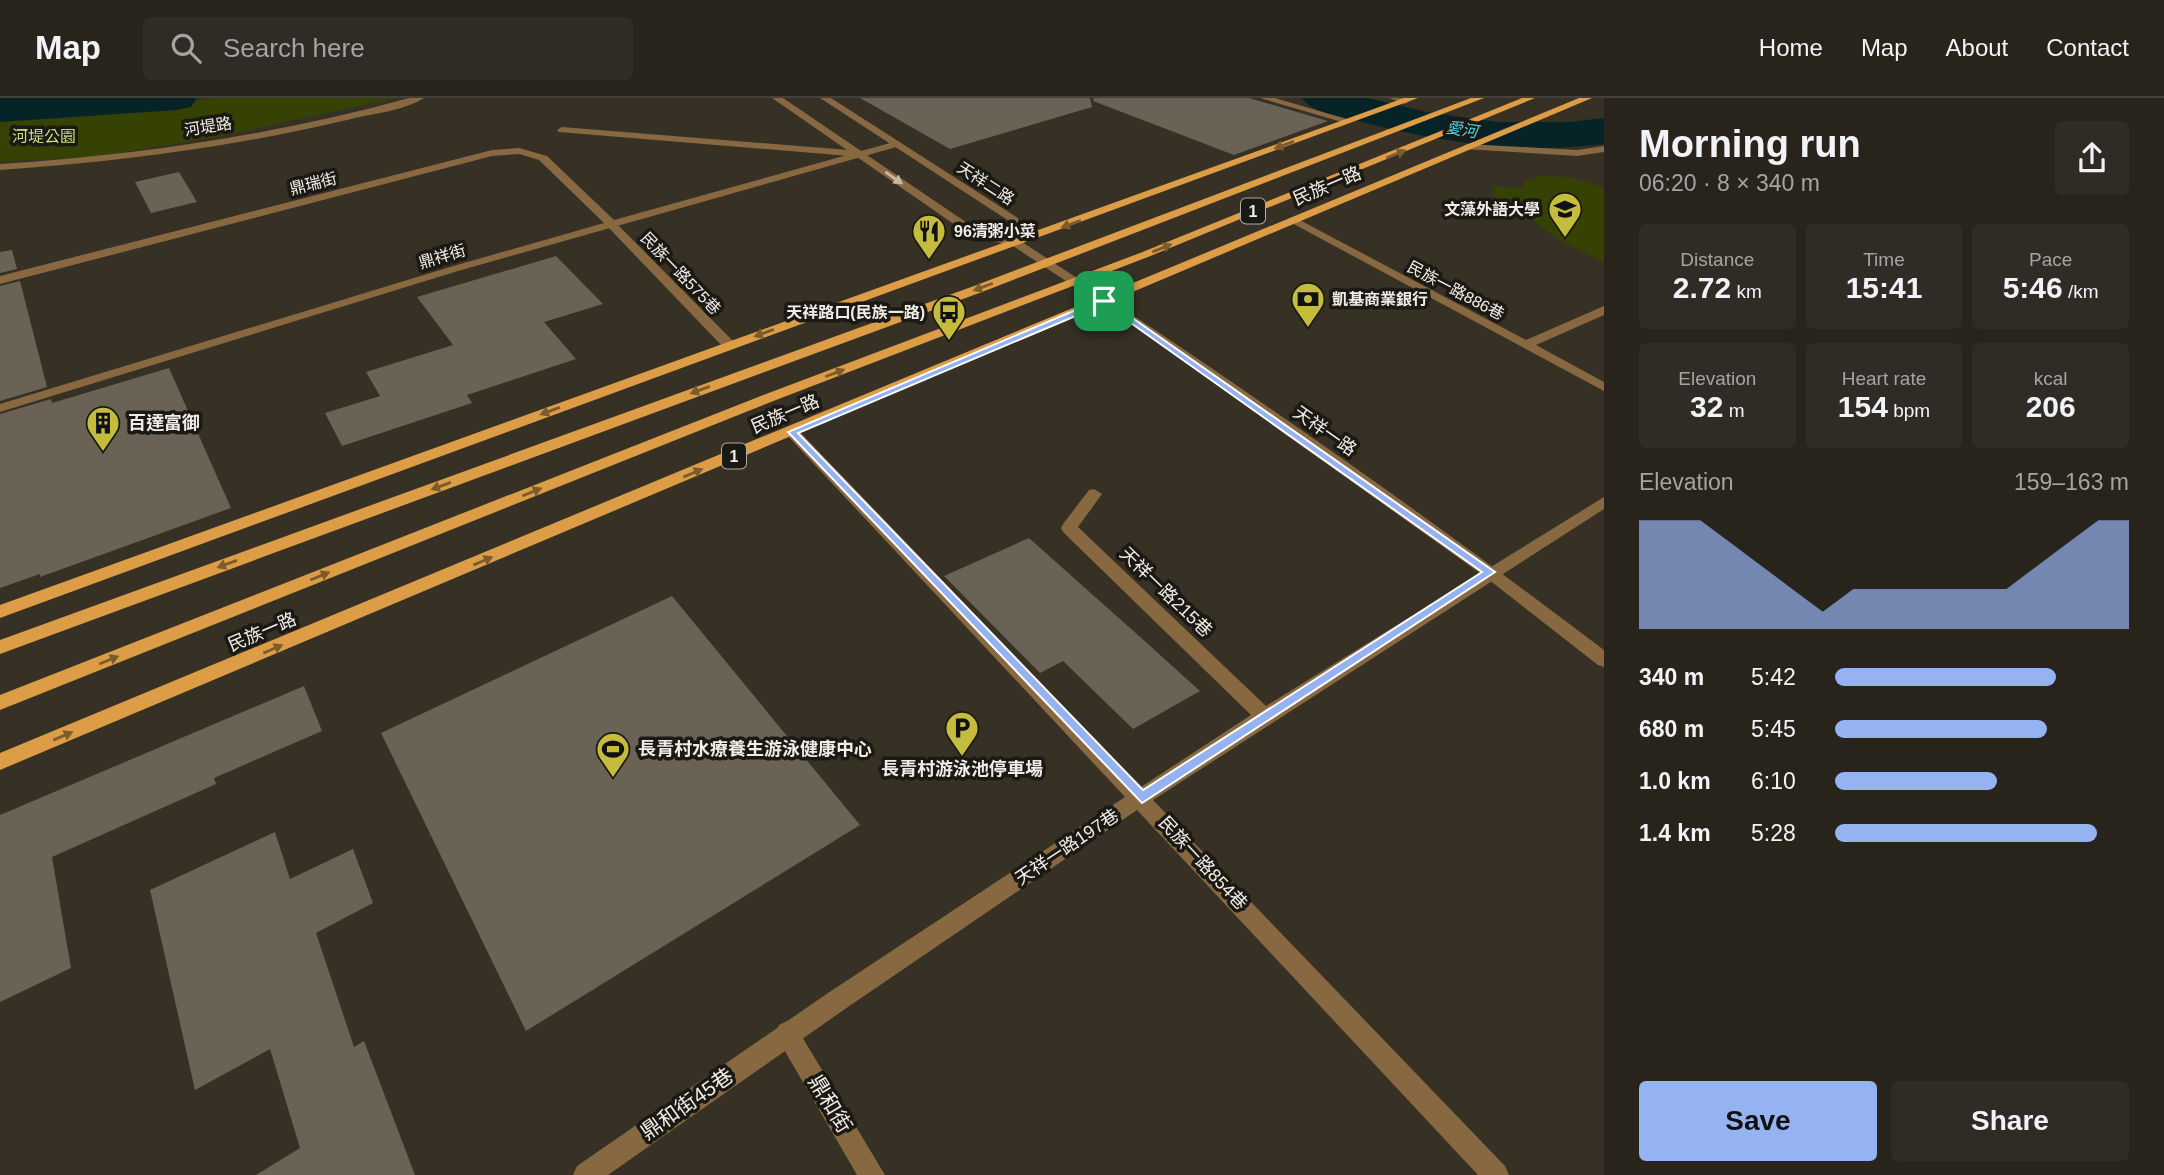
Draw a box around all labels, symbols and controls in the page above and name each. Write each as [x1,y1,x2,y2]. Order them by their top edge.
search box [143,17,633,80]
text: Map [35,29,101,66]
icon: search [167,29,205,67]
text: Search here [223,33,365,63]
text: Home [1759,34,1823,61]
text: Map [1861,34,1908,61]
text: About [1946,34,2008,61]
text: Contact [2046,34,2129,61]
street label: 河堤路 [183,114,233,139]
water label: 愛河 [1445,119,1482,141]
button: share [2055,121,2129,195]
text: Morning run [1639,123,1861,165]
park label: 河堤公園 [12,128,76,145]
one-way arrow [1274,140,1295,151]
one-way arrow [1385,149,1406,160]
street label: 天祥二路 [954,159,1017,208]
street label: 民族一路 [1290,163,1364,209]
street label: 鼎瑞街 [288,169,338,198]
text: 06:20 · 8 × 340 m [1639,170,1820,196]
one-way arrow [885,171,903,185]
school or university icon: 文藻外語大學 [1546,190,1584,239]
road number: 1 [1241,198,1265,223]
place label: 文藻外語大學 [1444,201,1540,218]
restaurant icon: 96清粥小菜 [910,212,948,261]
one-way arrow [1060,218,1081,229]
place label: 96清粥小菜 [954,223,1036,240]
street label: 民族一路575巷 [637,229,724,318]
street label: 鼎祥街 [417,241,468,272]
one-way arrow [1151,242,1172,253]
text: Distance [1680,249,1754,270]
text: Time [1863,249,1905,270]
text: Pace [2029,249,2072,270]
street label: 民族一路886巷 [1405,258,1507,323]
pin [1074,271,1134,331]
text: 2.72 [1673,271,1731,304]
text: 15:41 [1846,271,1922,304]
text: 5:46 [2003,271,2063,304]
bank icon: 凱基商業銀行 [1289,280,1327,329]
one-way arrow [972,281,993,292]
text: km [1731,281,1762,302]
text: /km [2063,281,2099,302]
icon: arrive [1085,282,1123,320]
place label: 凱基商業銀行 [1332,291,1428,308]
bus stop icon: 天祥路口(民族一路) [930,293,968,342]
place label: 天祥路口(民族一路) [786,304,925,321]
one-way arrow [753,328,774,339]
one-way arrow [824,367,845,378]
text: Elevation [1678,368,1756,389]
text: Heart rate [1842,368,1926,389]
text: kcal [2034,368,2068,389]
one-way arrow [690,385,711,396]
text: 32 [1690,390,1723,423]
text: 154 [1838,390,1888,423]
text: 206 [2026,390,2076,423]
street label: 民族一路 [748,391,822,437]
text: m [1723,400,1745,421]
text: bpm [1888,400,1930,421]
street label: 天祥一路 [1290,402,1360,460]
building icon: 百達富御 [84,404,122,453]
one-way arrow [540,406,561,417]
place label: 百達富御 [128,413,200,433]
road number: 1 [722,444,746,468]
one-way arrow [683,468,704,479]
text: Elevation [1639,469,1734,495]
text: 159–163 m [2014,469,2129,495]
one-way arrow [430,480,451,491]
one-way arrow [521,486,542,497]
street label: 天祥一路215巷 [1116,543,1216,641]
one-way arrow [473,555,493,567]
one-way arrow [217,559,238,570]
one-way arrow [310,570,331,581]
street label: 民族一路 [225,609,299,655]
one-way arrow [263,643,284,654]
one-way arrow [99,654,120,665]
text: 340 m [1639,664,1704,690]
text: 5:42 [1751,664,1796,690]
parking icon: 長青村游泳池停車場 [943,709,981,758]
text: 680 m [1639,716,1704,742]
text: 5:45 [1751,716,1796,742]
one-way arrow [53,730,73,742]
sports icon: 長青村水療養生游泳健康中心 [594,730,632,779]
place label: 長青村水療養生游泳健康中心 [638,739,872,759]
place label: 長青村游泳池停車場 [881,759,1043,779]
text: 1.0 km [1639,768,1711,794]
text: 6:10 [1751,768,1796,794]
street label: 天祥一路197巷 [1012,805,1122,889]
street label: 民族一路854巷 [1155,812,1251,914]
text: 1.4 km [1639,820,1711,846]
text: 5:28 [1751,820,1796,846]
street label: 鼎和街45巷 [636,1063,737,1144]
street label: 鼎和街 [804,1071,857,1137]
button: Save [1639,1081,1877,1161]
button: Share [1891,1081,2129,1161]

